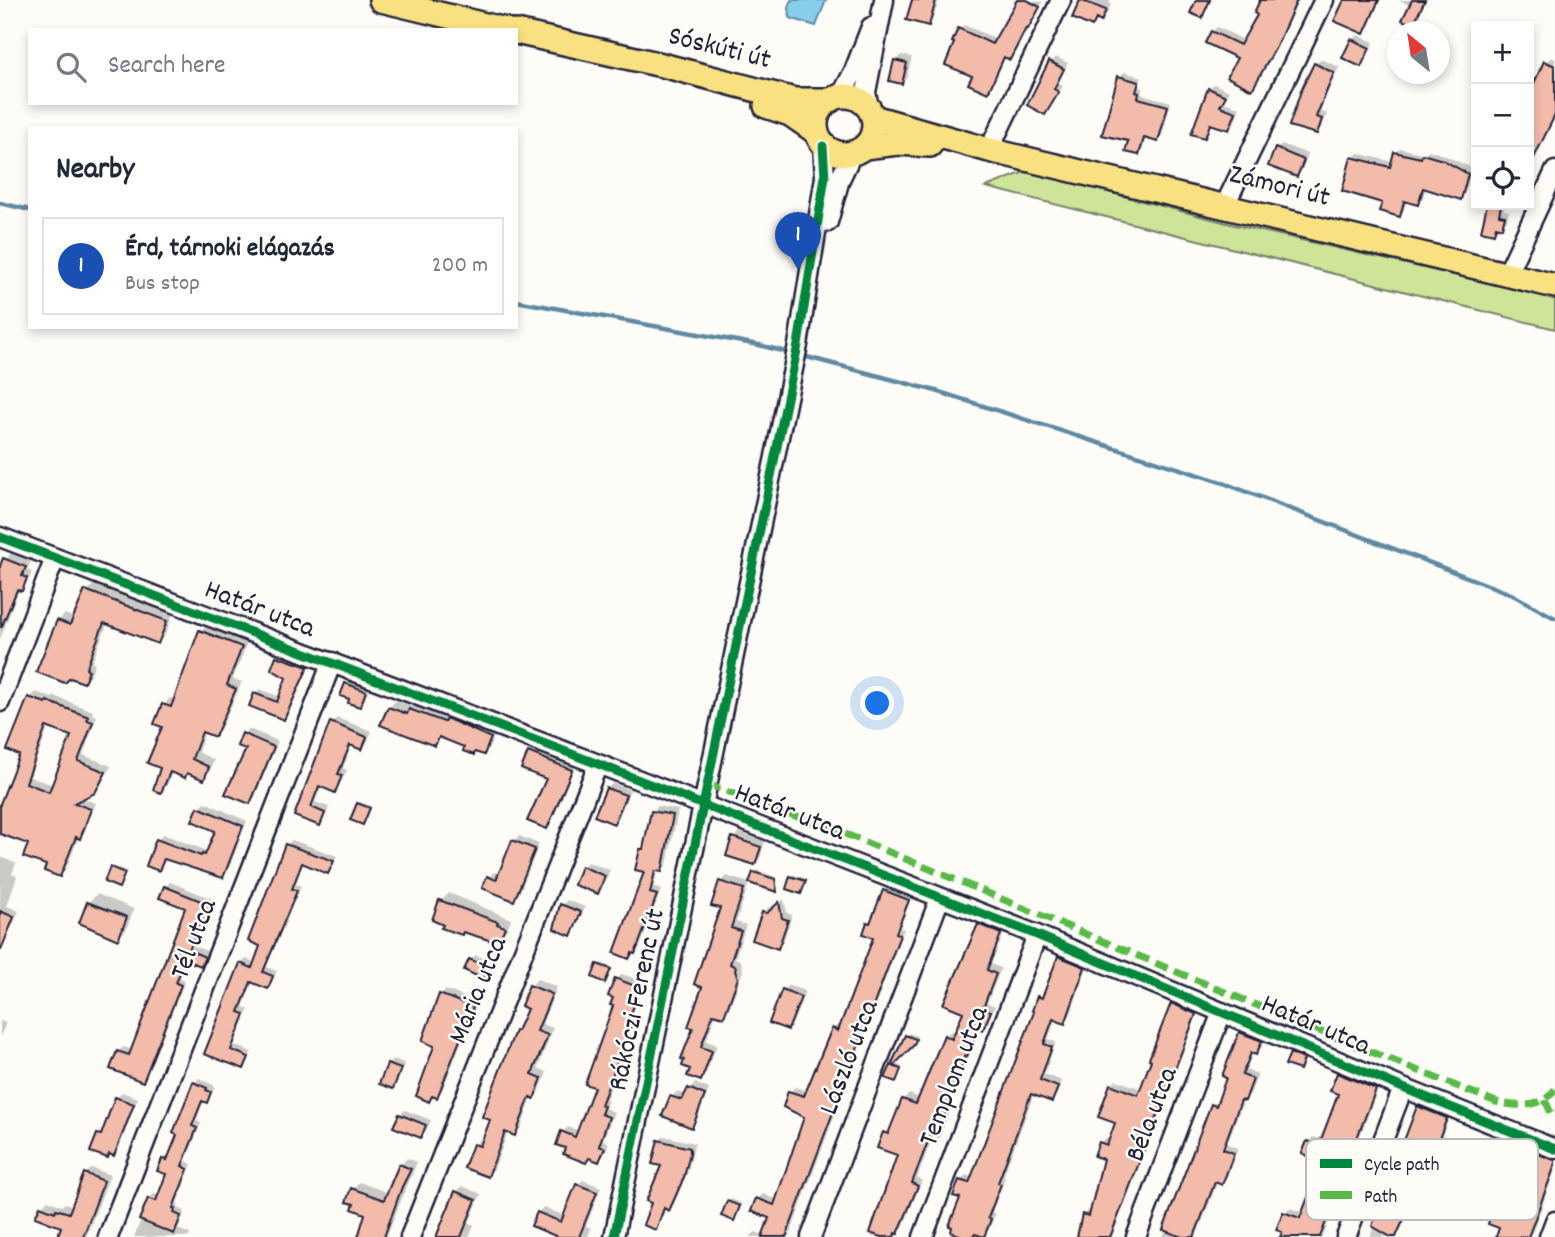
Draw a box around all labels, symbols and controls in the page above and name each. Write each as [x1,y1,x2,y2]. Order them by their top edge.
street label: Sóskúti út [664,18,774,82]
north arrow [1387,21,1450,84]
map controls [1471,21,1534,210]
button: + [1471,21,1534,84]
search box [28,28,518,105]
icon: search [52,48,90,86]
text: Search here [108,48,226,85]
button: − [1471,84,1534,147]
button: locate [1471,147,1534,210]
text: Nearby [56,150,134,193]
street label: Zámori út [1225,156,1333,220]
pin: 1 [775,212,821,270]
text: Érd, tárnoki elágazás [125,231,335,268]
text: 1 [78,250,84,283]
text: 200 m [432,250,488,283]
text: Bus stop [125,268,200,301]
street label: Határ utca [198,572,321,651]
your location [860,686,894,720]
street label: Határ utca [728,775,851,854]
street label: Tél utca [162,893,230,986]
street label: Rákóczi Ferenc út [600,905,678,1095]
street label: Mária utca [440,931,520,1051]
street label: Határ utca [1254,986,1377,1068]
street label: László utca [811,994,892,1121]
street label: Templom utca [911,1000,1001,1153]
street label: Béla utca [1118,1061,1191,1168]
legend [1306,1139,1538,1220]
text: Cycle path [1364,1153,1439,1180]
text: Path [1364,1185,1397,1212]

